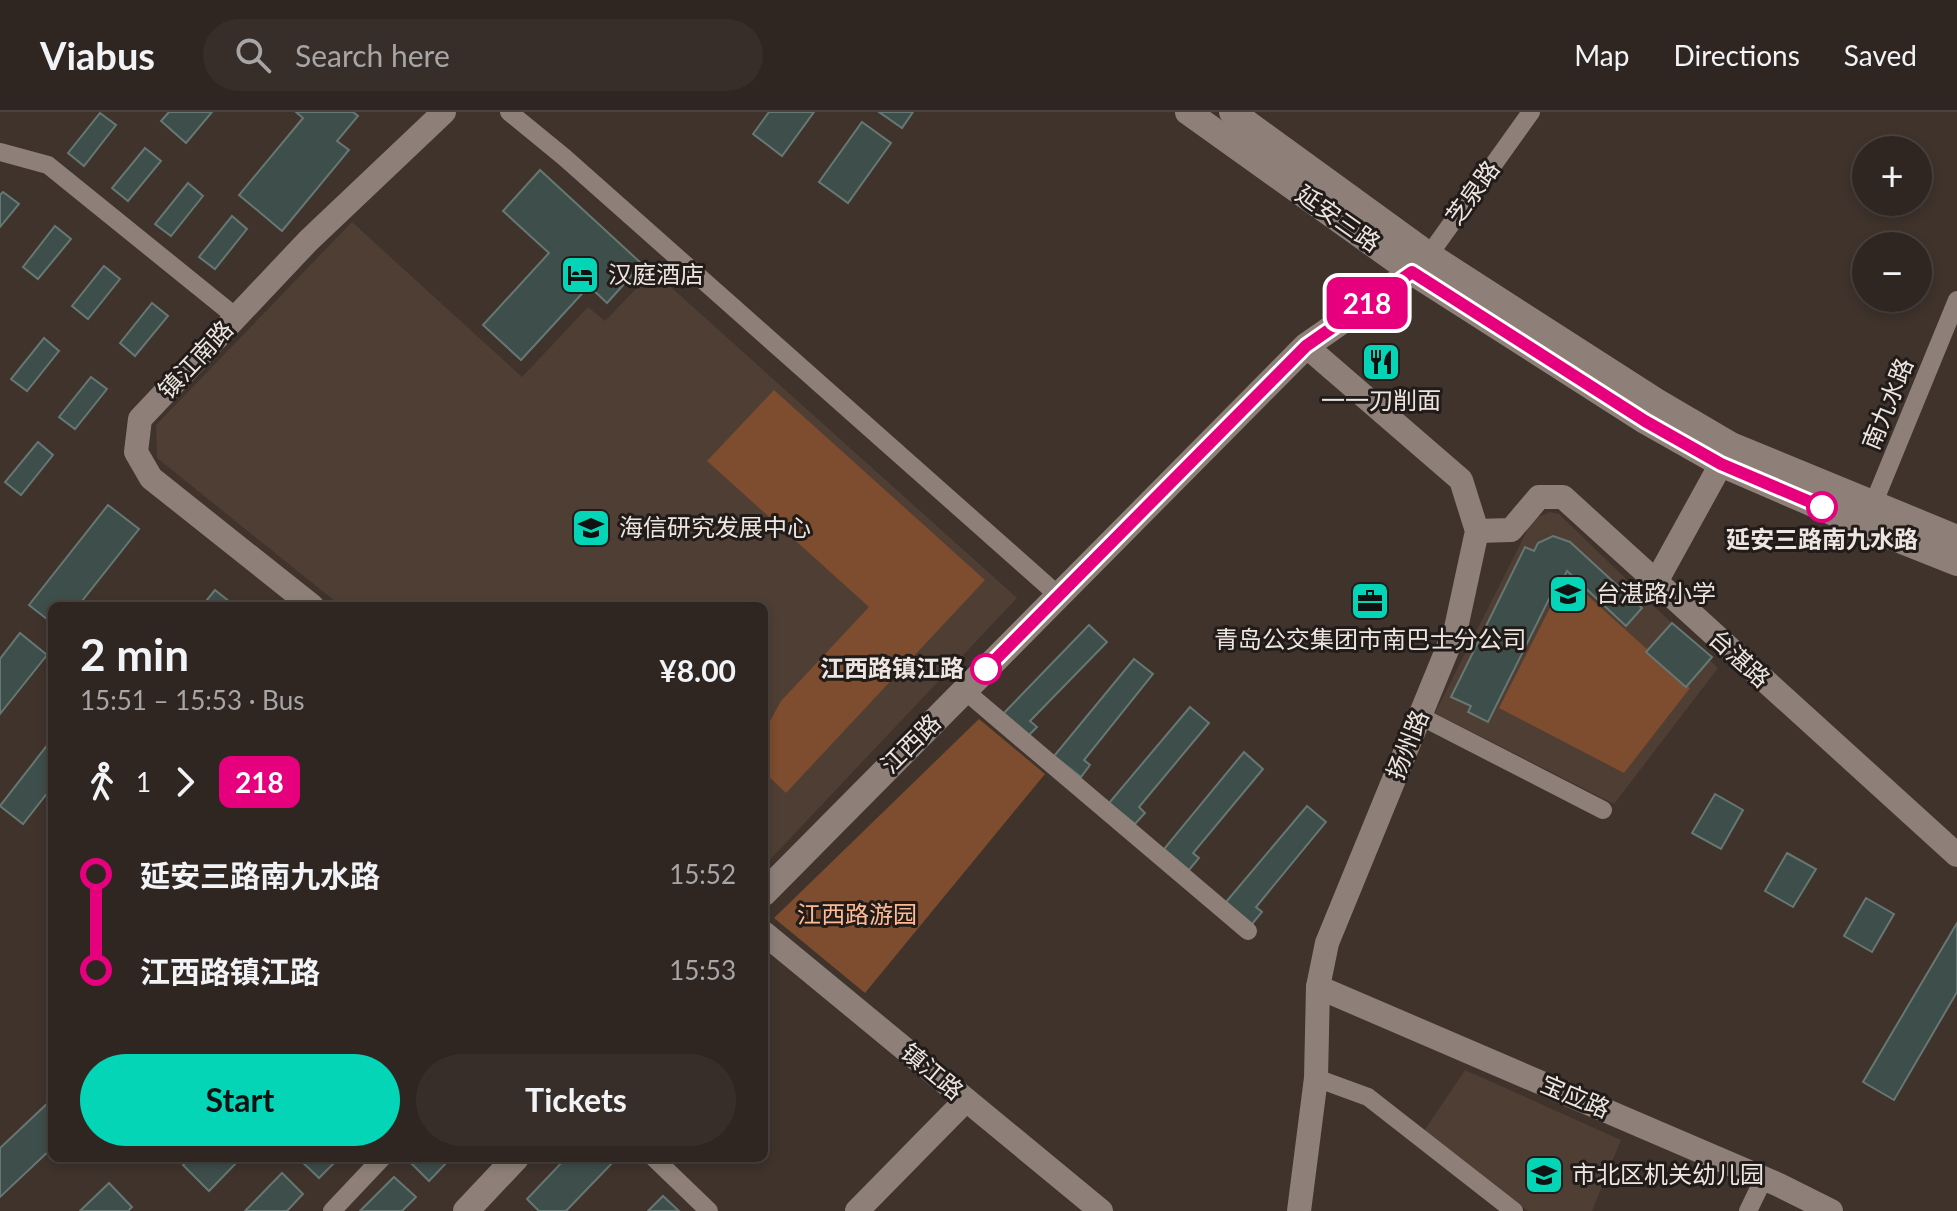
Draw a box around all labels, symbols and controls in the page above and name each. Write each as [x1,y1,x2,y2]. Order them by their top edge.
search box [203,19,763,91]
text: Viabus [40,32,155,78]
icon: search [231,33,275,77]
text: Search here [295,37,450,73]
text: Map [1574,38,1629,72]
text: Directions [1673,38,1800,72]
text: Saved [1844,38,1917,72]
map controls [1852,136,1932,312]
button: + [1852,136,1932,216]
street label: 芝泉路 [1439,154,1505,230]
street label: 延安三路 [1291,178,1386,257]
button: − [1852,232,1932,312]
hotel icon: 汉庭酒店 [559,254,601,296]
place label: 汉庭酒店 [608,259,704,288]
line badge: 218 [1321,277,1413,329]
text: 218 [1343,286,1391,320]
street label: 镇江南路 [152,314,238,404]
restaurant icon: 一一刀削面 [1360,341,1402,383]
street label: 南九水路 [1855,354,1918,453]
place label: 一一刀削面 [1321,385,1441,414]
marker: 延安三路南九水路 [1807,492,1837,522]
school or university icon: 海信研究发展中心 [570,507,612,549]
place label: 海信研究发展中心 [619,512,811,541]
place label: 延安三路南九水路 [1726,524,1918,553]
school or university icon: 台湛路小学 [1547,573,1589,615]
place label: 台湛路小学 [1596,578,1716,607]
office icon: 青岛公交集团市南巴士分公司 [1349,580,1391,622]
street label: 台湛路 [1704,623,1776,693]
place label: 青岛公交集团市南巴士分公司 [1214,624,1526,653]
text: 2 min [80,628,189,680]
text: ¥8.00 [659,652,736,688]
place label: 江西路镇江路 [820,653,964,682]
marker: 江西路镇江路 [971,654,1001,684]
text: 15:51 – 15:53 · Bus [80,684,304,716]
street label: 扬州路 [1380,706,1434,783]
street label: 江西路 [874,707,946,779]
icon: walk [80,760,124,804]
icon: forward [163,760,207,804]
text: 218 [235,765,284,799]
text: 1 [136,766,151,798]
text: 延安三路南九水路 [140,857,380,893]
text: 15:52 [669,858,736,890]
park label: 江西路游园 [797,899,917,928]
text: 江西路镇江路 [140,953,320,989]
text: 15:53 [669,954,736,986]
street label: 镇江路 [896,1037,970,1105]
button: Start [80,1054,400,1146]
button: Tickets [416,1054,736,1146]
street label: 宝应路 [1537,1068,1614,1123]
school or university icon: 市北区机关幼儿园 [1523,1154,1565,1196]
place label: 市北区机关幼儿园 [1572,1159,1764,1188]

